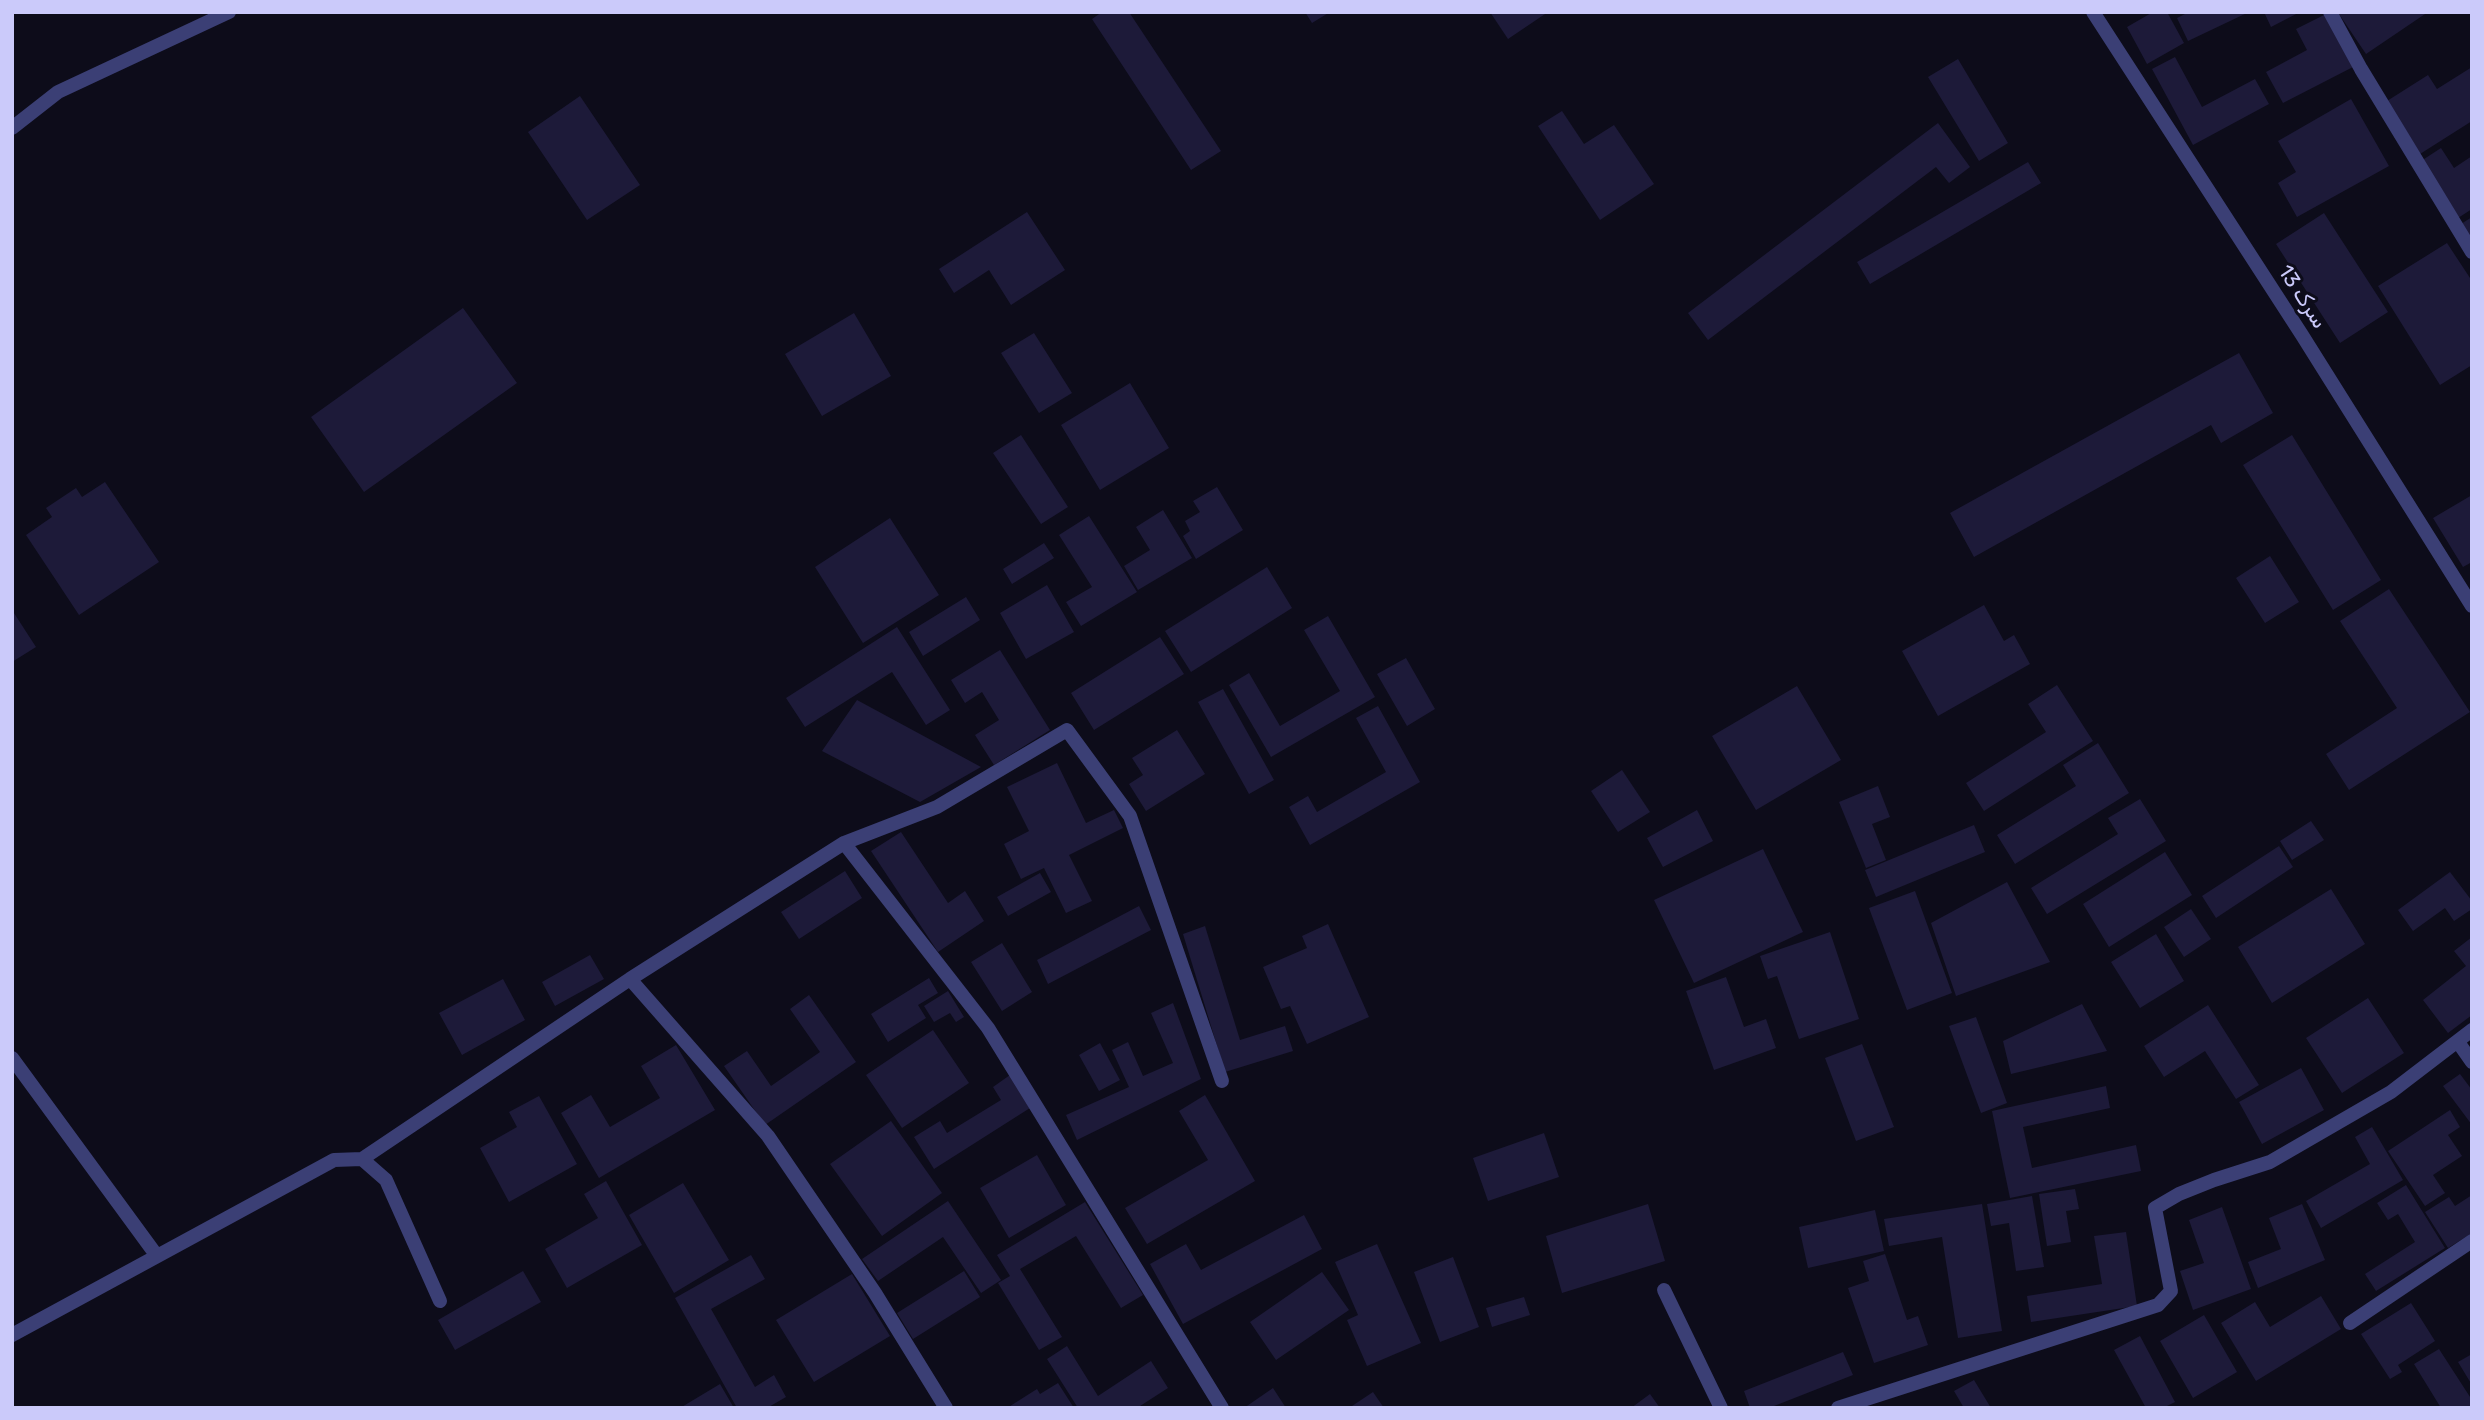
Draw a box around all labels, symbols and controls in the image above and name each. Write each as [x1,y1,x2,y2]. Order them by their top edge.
street label: سرک 13 [2272,260,2332,334]

